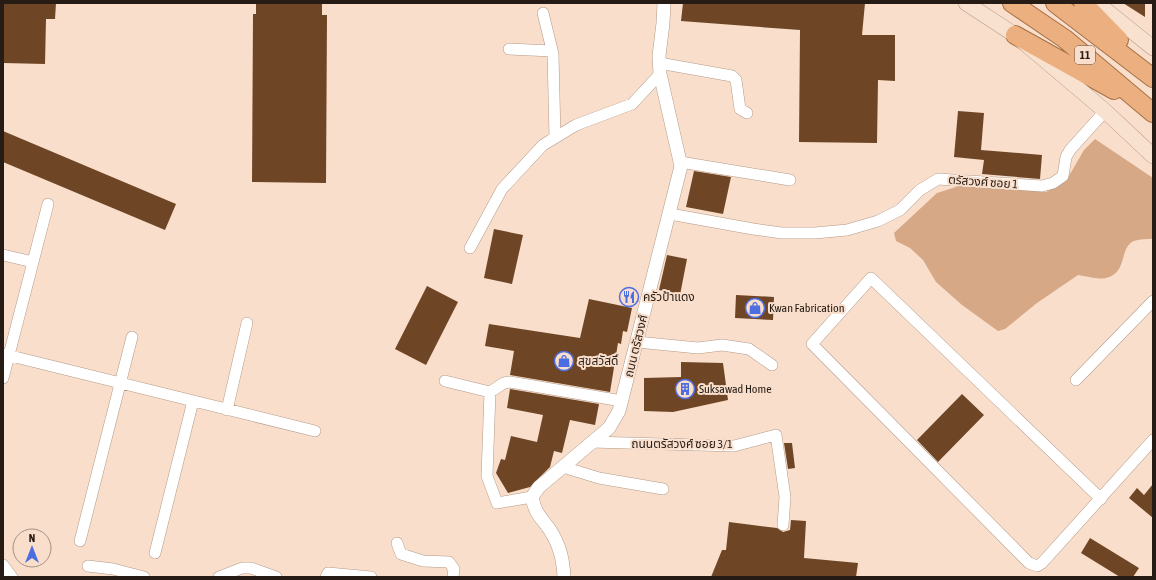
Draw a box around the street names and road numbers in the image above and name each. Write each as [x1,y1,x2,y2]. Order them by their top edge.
road number: 11 [1075,46,1095,64]
street label: ตรัสวงศ์ ซอย 1 [948,173,1019,191]
street label: ถนน ตรัสวงศ์ [621,313,651,379]
street label: ถนนตรัสวงศ์ ซอย 3/1 [631,437,733,451]

